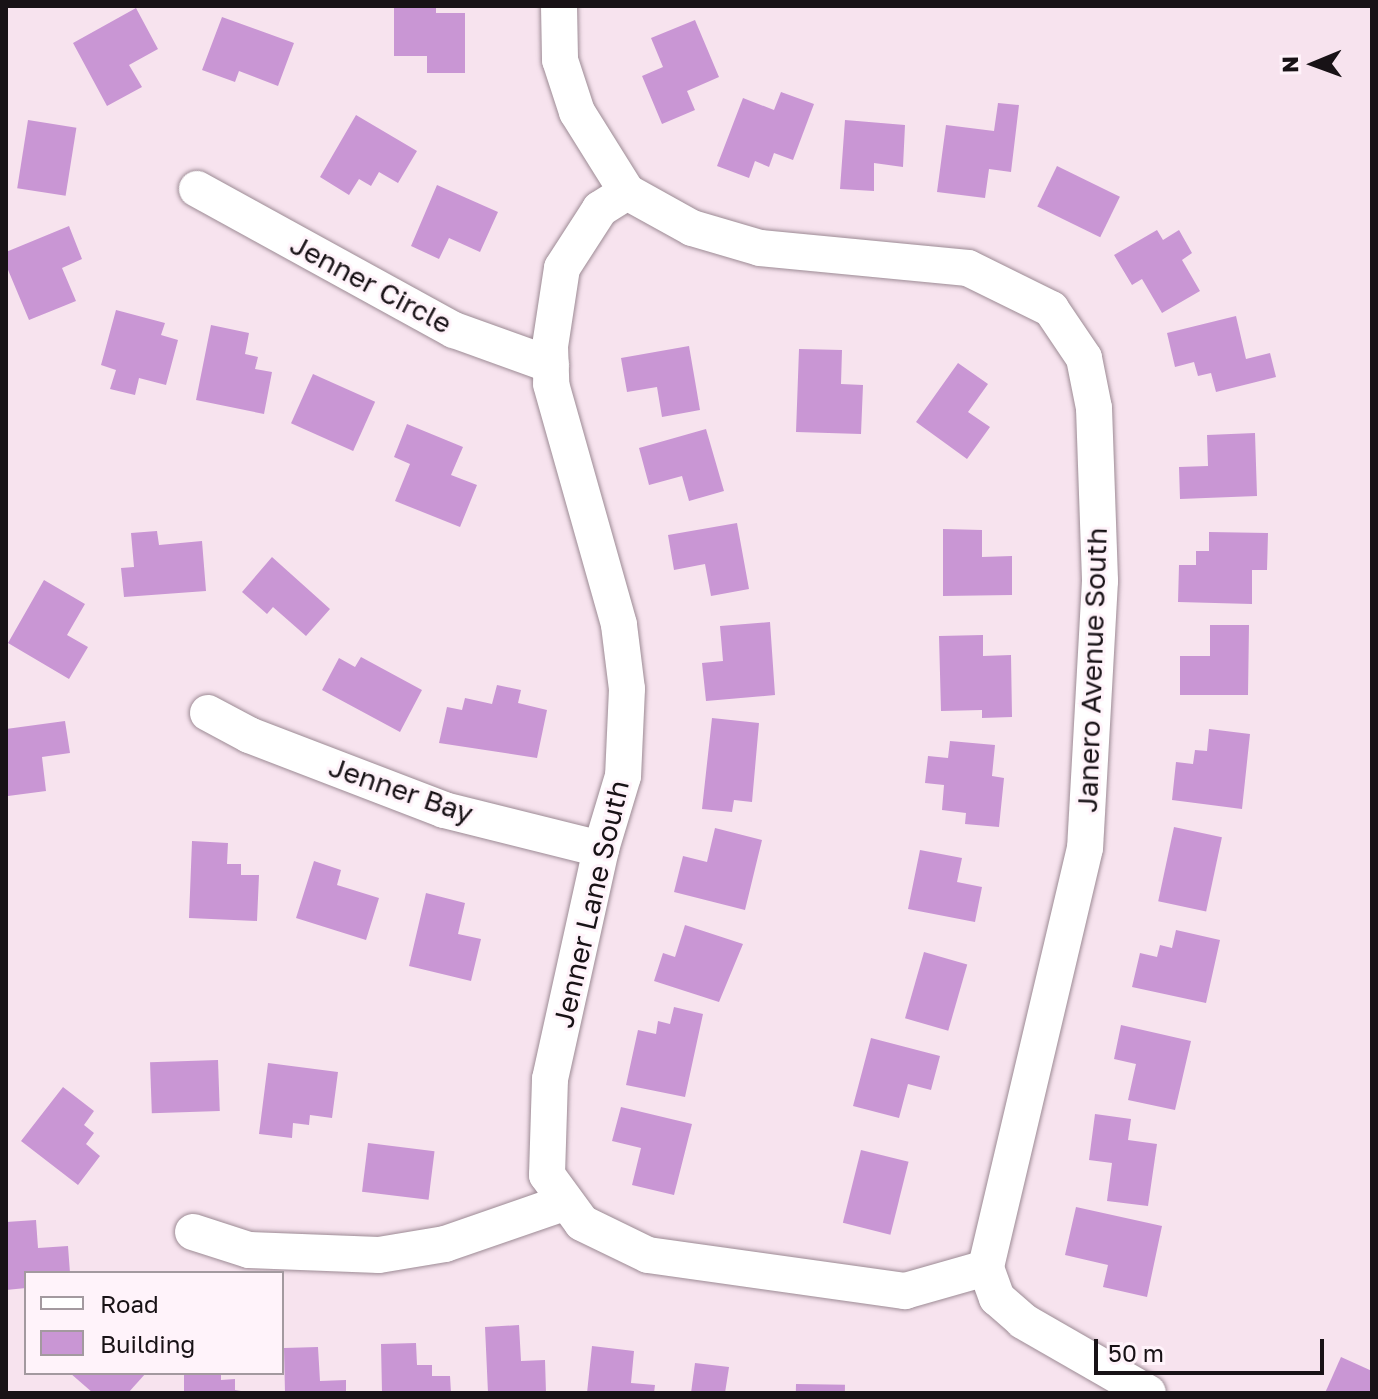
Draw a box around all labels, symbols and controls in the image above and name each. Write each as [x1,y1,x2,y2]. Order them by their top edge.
north arrow [1274,24,1354,104]
text: N [1276,56,1303,73]
street label: Jenner Circle [285,227,457,341]
street label: Janero Avenue South [1070,527,1114,813]
street label: Jenner Bay [325,750,477,830]
street label: Jenner Lane South [546,777,636,1031]
legend [24,1271,284,1375]
text: Road [100,1289,159,1318]
scale bar [1098,1323,1328,1373]
text: Building [100,1329,195,1358]
text: 50 m [1108,1338,1164,1367]

